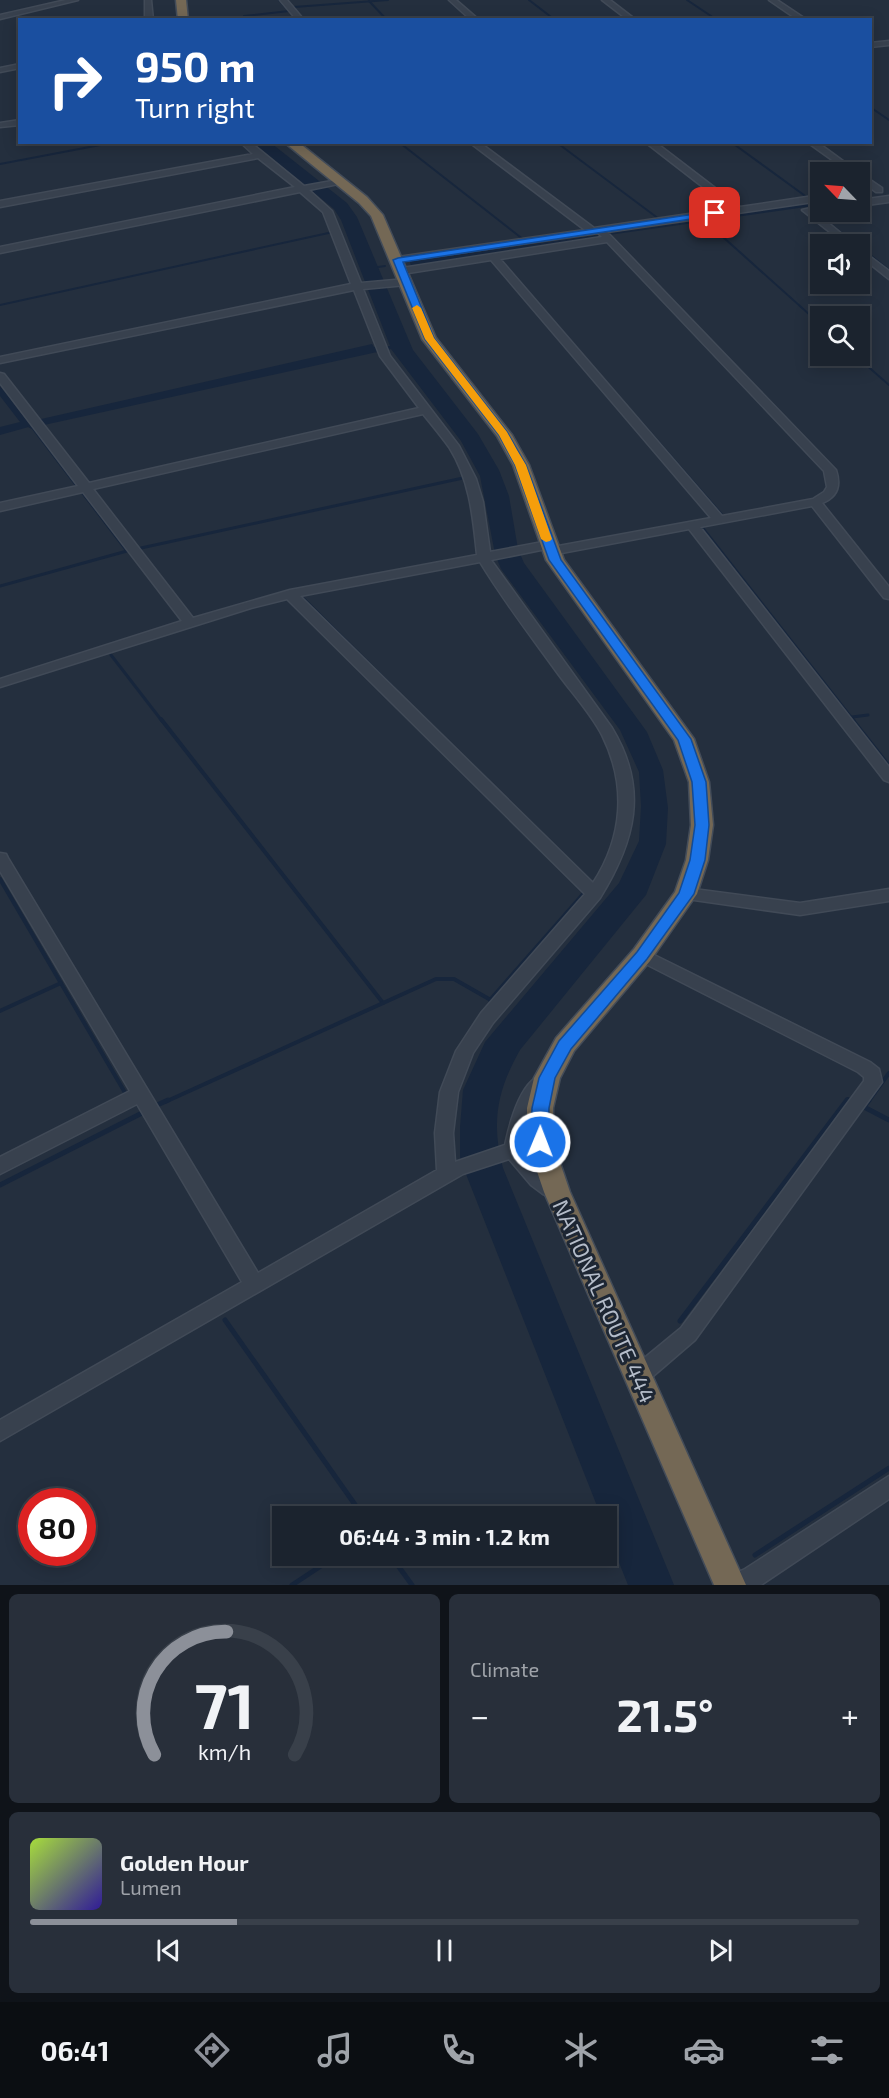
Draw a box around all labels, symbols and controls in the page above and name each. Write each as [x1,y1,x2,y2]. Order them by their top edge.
text: 950 m [135,40,256,90]
icon: right [36,42,114,120]
text: Turn right [135,91,255,123]
north arrow [810,162,870,222]
map controls [810,162,870,366]
pin [689,187,740,238]
icon: arrive [698,196,731,229]
button: sound [810,234,870,294]
button: search [810,306,870,366]
position arrow [508,1110,572,1174]
street label: NATIONAL ROUTE 444 [548,1195,662,1407]
speed limit sign: 80 [18,1488,96,1566]
text: 06:44 · 3 min · 1.2 km [339,1523,550,1549]
text: Climate [470,1657,539,1681]
text: 71 [195,1667,254,1742]
text: 21.5° [617,1687,714,1741]
text: − [470,1695,489,1735]
text: + [841,1695,859,1735]
text: km/h [198,1740,251,1765]
text: Golden Hour [120,1849,249,1875]
text: Lumen [120,1875,182,1899]
icon: previous [152,1934,185,1967]
icon: pause [428,1934,461,1967]
icon: next [704,1934,737,1967]
icon: directions [191,2029,233,2071]
icon: music [314,2029,356,2071]
icon: phone [437,2029,479,2071]
icon: climate [560,2029,602,2071]
icon: car [683,2029,725,2071]
icon: filters [806,2029,848,2071]
text: 06:41 [41,2034,109,2066]

